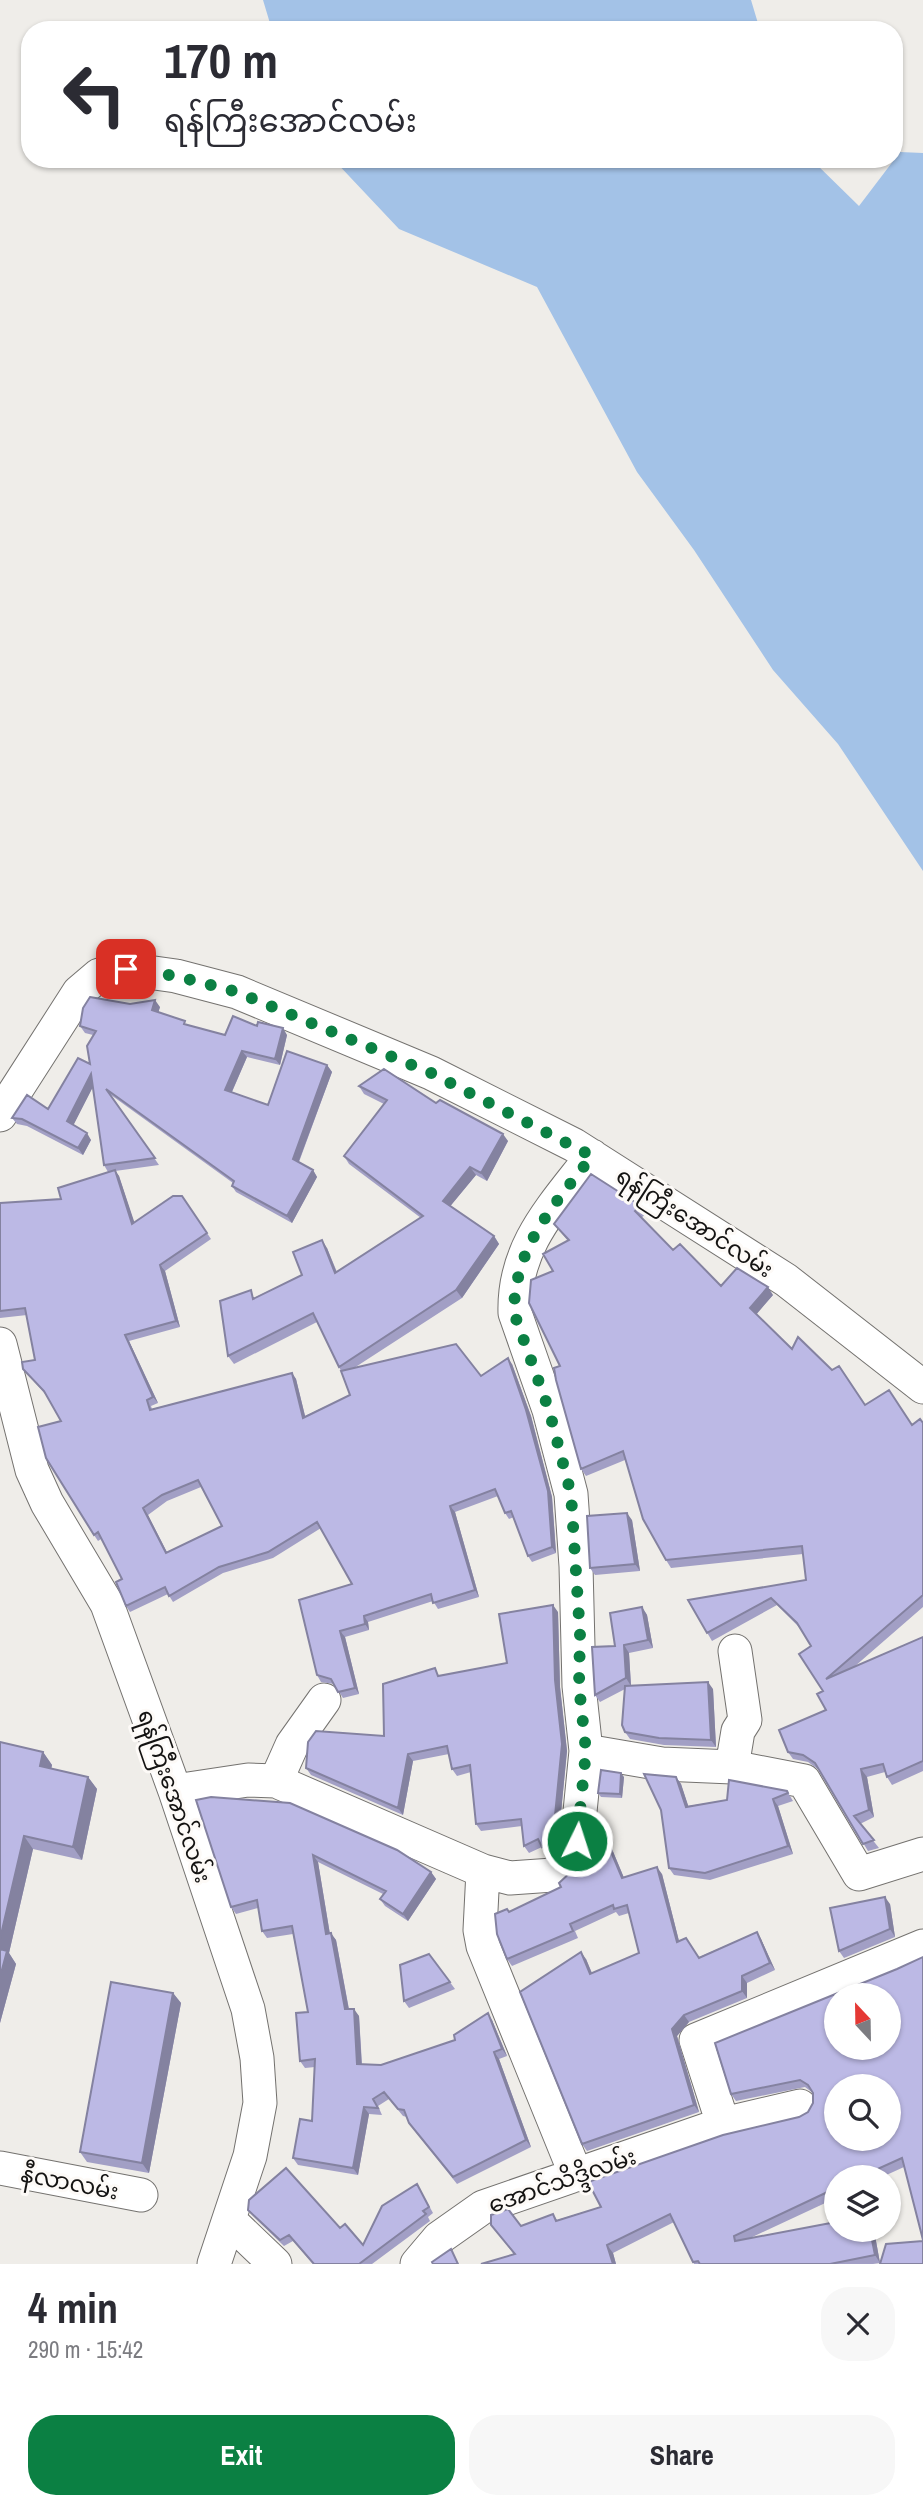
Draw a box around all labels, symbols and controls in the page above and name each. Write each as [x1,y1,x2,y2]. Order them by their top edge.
text: 170 m [164,27,278,93]
icon: left [49,49,140,140]
text: ရန်ကြီးအောင်လမ်း [164,99,417,142]
pin [96,939,156,999]
icon: arrive [107,950,145,988]
street label: ရန်ကြီးအောင်လမ်း [608,1160,780,1288]
street label: ရန်ကြီးအောင်လမ်း [127,1705,219,1888]
position arrow [540,1804,614,1878]
north arrow [824,1983,901,2060]
map controls [824,1983,901,2242]
button: search [824,2074,901,2151]
street label: အောင်သိဒ္ဒိလမ်း [484,2140,641,2224]
street label: နီလာလမ်း [18,2157,121,2211]
button: layers [824,2165,901,2242]
text: 4 min [28,2280,118,2336]
button: close [821,2287,895,2361]
text: 290 m · 15:42 [28,2334,143,2365]
button: Exit [28,2415,455,2495]
button: Share [469,2415,895,2495]

